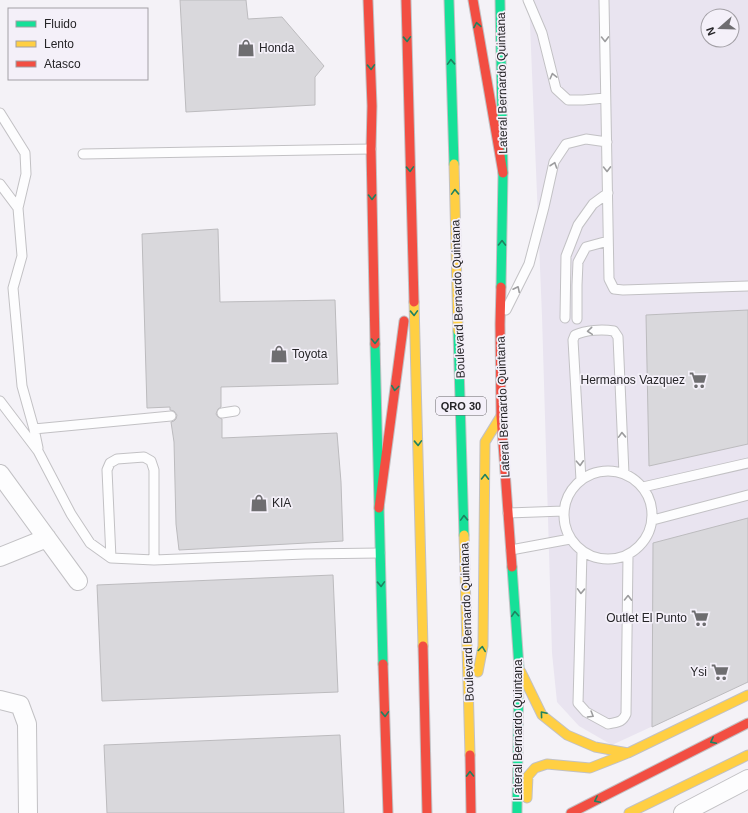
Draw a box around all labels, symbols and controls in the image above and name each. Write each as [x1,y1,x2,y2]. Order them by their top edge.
legend [8,8,148,80]
north arrow [700,8,740,48]
street label: Lateral Bernardo Quintana [494,12,510,154]
text: Fluido [44,17,77,31]
one-way arrow [473,21,482,28]
text: N [704,26,718,37]
one-way arrow [403,36,411,42]
one-way arrow [601,36,609,42]
text: Lento [44,37,74,51]
shop icon: Honda [236,38,256,58]
place label: Honda [259,41,295,55]
text: Atasco [44,57,81,71]
one-way arrow [447,59,455,65]
one-way arrow [367,64,375,70]
one-way arrow [549,73,557,79]
one-way arrow [549,162,558,169]
one-way arrow [406,166,415,172]
one-way arrow [603,166,611,172]
one-way arrow [451,189,459,195]
one-way arrow [368,194,376,200]
street label: Boulevard Bernardo Quintana [448,219,468,379]
one-way arrow [498,240,506,246]
one-way arrow [512,286,520,293]
one-way arrow [410,310,418,316]
one-way arrow [587,327,593,336]
street label: Lateral Bernardo Quintana [494,336,512,478]
one-way arrow [371,338,379,344]
shop icon: Toyota [269,344,289,364]
place label: Toyota [292,347,328,361]
supermarket icon: Hermanos Vazquez [688,370,708,390]
place label: Hermanos Vazquez [581,373,685,387]
one-way arrow [391,385,400,391]
road number: QRO 30 [436,397,486,415]
one-way arrow [618,432,627,438]
one-way arrow [413,440,422,446]
one-way arrow [576,460,584,466]
one-way arrow [481,474,489,480]
shop icon: KIA [249,493,269,513]
place label: KIA [272,496,291,510]
one-way arrow [460,515,468,521]
street label: Boulevard Bernardo Quintana [457,542,477,702]
one-way arrow [377,581,385,587]
one-way arrow [577,588,585,594]
one-way arrow [624,595,632,601]
supermarket icon: Outlet El Punto [690,608,710,628]
one-way arrow [511,611,520,617]
place label: Outlet El Punto [606,611,687,625]
one-way arrow [477,646,486,652]
street label: Lateral Bernardo Quintana [511,659,525,801]
supermarket icon: Ysi [710,662,730,682]
place label: Ysi [690,665,707,679]
one-way arrow [587,710,594,717]
one-way arrow [381,711,390,717]
one-way arrow [541,712,548,719]
one-way arrow [710,736,717,743]
one-way arrow [466,771,475,777]
one-way arrow [594,795,602,802]

